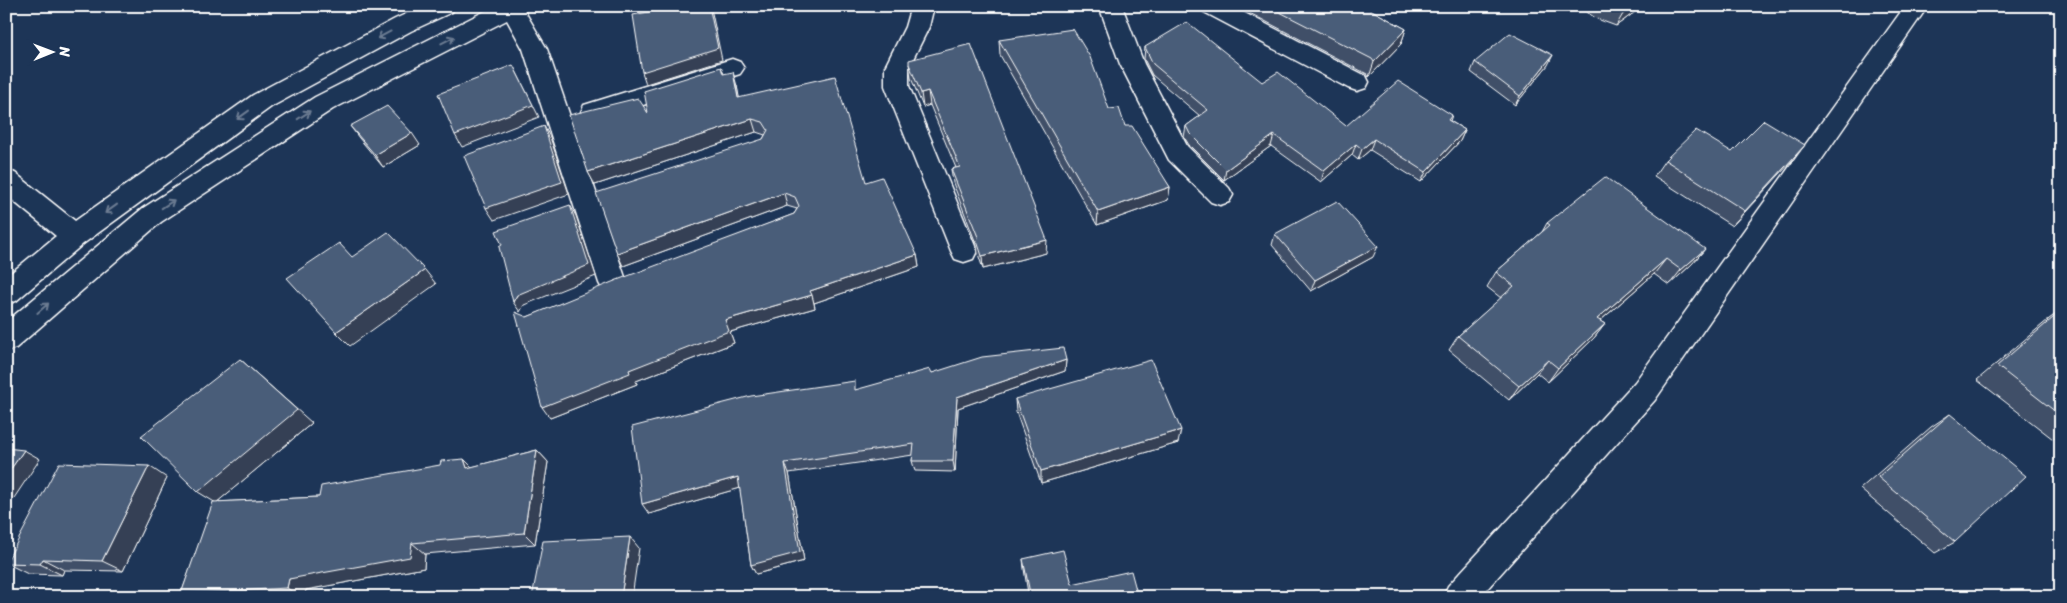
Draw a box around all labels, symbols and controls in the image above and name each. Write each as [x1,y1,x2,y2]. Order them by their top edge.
north arrow [28,28,78,78]
one-way arrow [377,31,392,40]
one-way arrow [440,35,455,44]
text: N [52,46,77,57]
one-way arrow [236,110,250,120]
one-way arrow [297,110,311,120]
one-way arrow [161,199,175,209]
one-way arrow [104,204,118,215]
one-way arrow [37,302,50,313]

